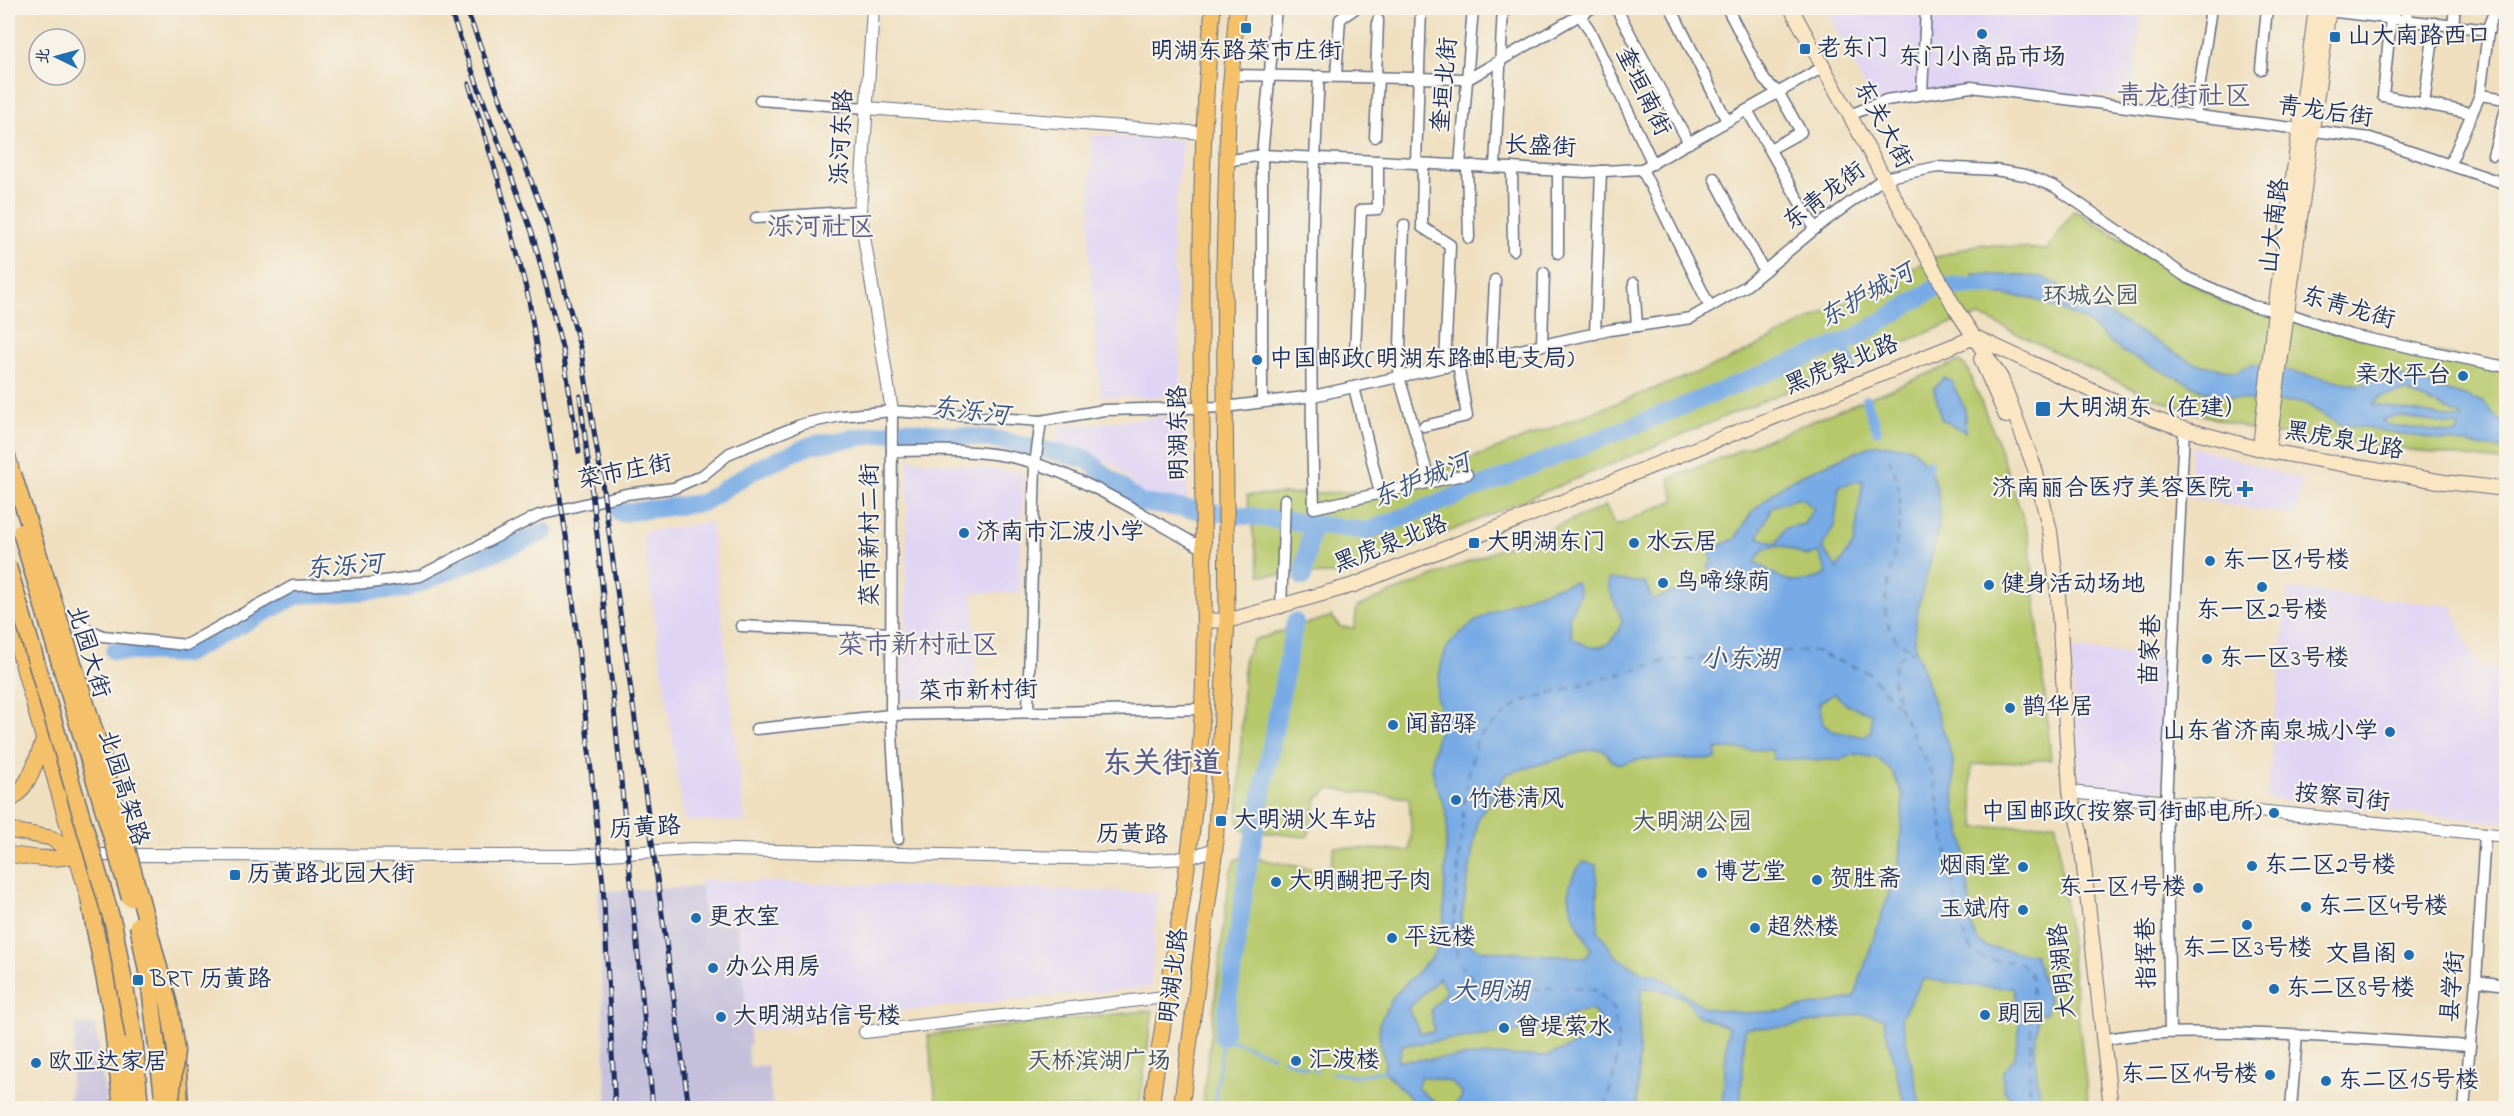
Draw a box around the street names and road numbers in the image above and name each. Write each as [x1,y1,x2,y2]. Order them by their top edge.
street label: 奎垣北街 [1424,36,1468,134]
street label: 奎垣南街 [1605,41,1679,143]
street label: 东关大街 [1844,74,1920,176]
street label: 泺河东路 [823,88,863,186]
street label: 青龙后街 [2275,89,2375,137]
street label: 长盛街 [1503,129,1577,167]
street label: 东青龙街 [1776,154,1874,240]
street label: 山大南路 [2253,176,2299,276]
street label: 东青龙街 [2297,279,2399,339]
street label: 黑虎泉北路 [1780,327,1904,405]
street label: 明湖东路 [1162,385,1198,481]
street label: 黑虎泉北路 [2282,414,2406,470]
street label: 菜市庄街 [575,447,675,499]
street label: 菜市新村二街 [854,463,889,607]
street label: 黑虎泉北路 [1329,507,1453,583]
street label: 北园大街 [56,601,118,703]
street label: 苗家巷 [2133,613,2171,687]
street label: 菜市新村街 [918,673,1038,711]
street label: 北园高架路 [88,726,156,850]
street label: 按察司街 [2292,777,2392,821]
street label: 历黄路 [608,810,682,848]
street label: 历黄路 [1096,818,1168,854]
street label: 指挥巷 [2130,917,2166,989]
street label: 大明湖路 [2042,921,2086,1021]
street label: 明湖北路 [1152,926,1198,1026]
street label: 县学街 [2433,950,2475,1024]

